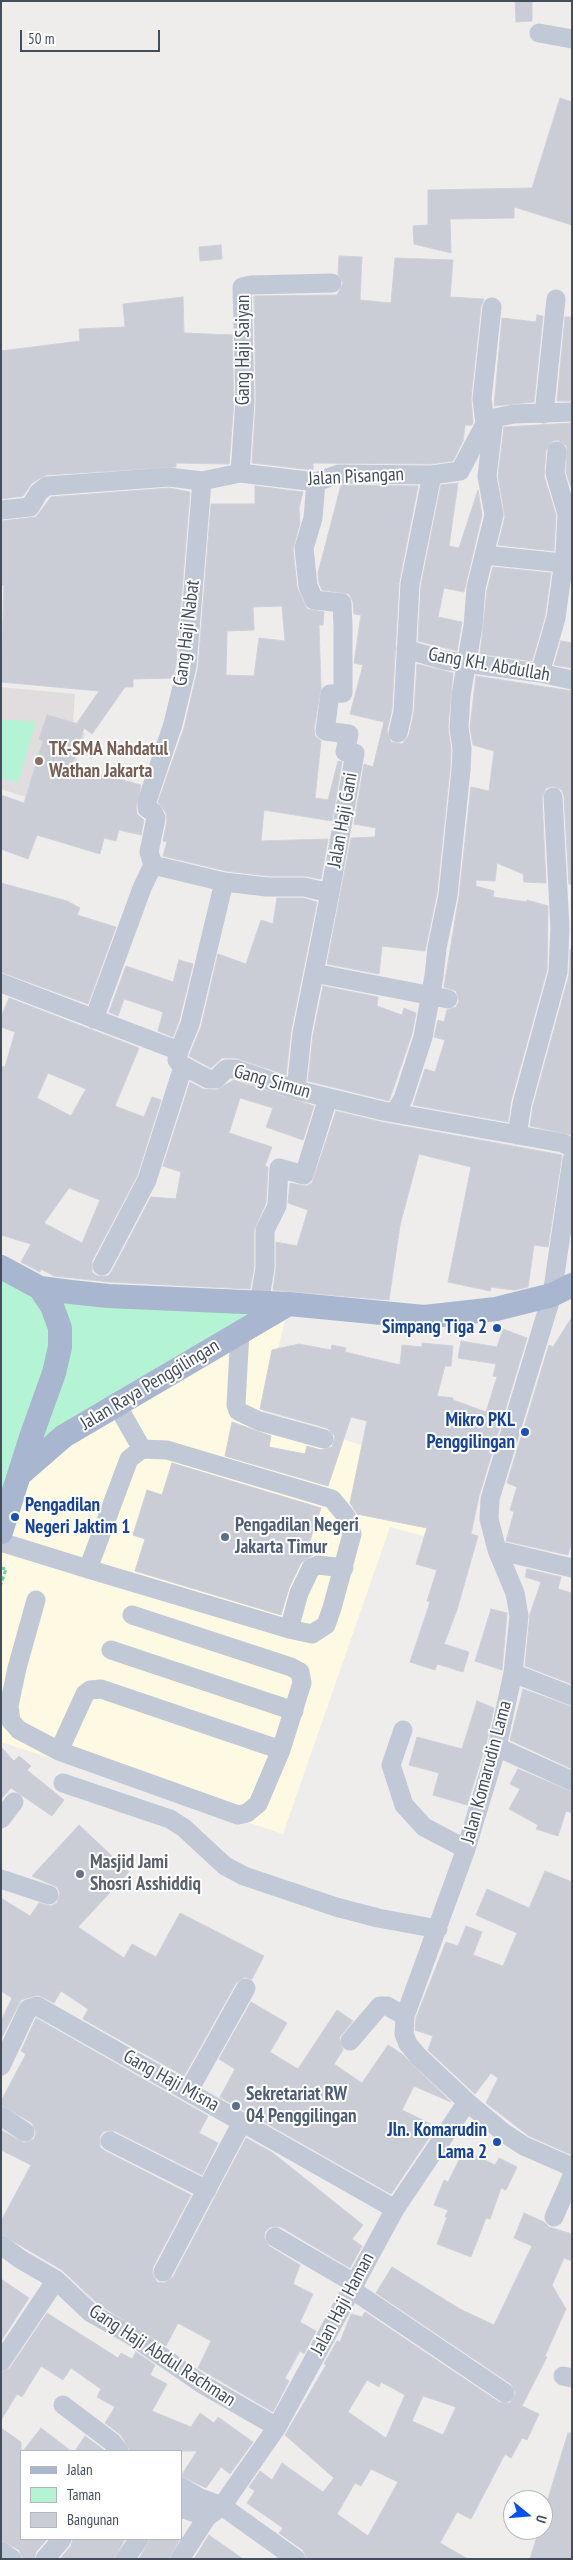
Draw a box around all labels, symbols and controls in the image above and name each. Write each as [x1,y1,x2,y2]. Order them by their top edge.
scale bar [22,20,162,52]
text: 50 m [28,29,54,48]
street label: Gang Haji Saiyan [233,295,255,405]
street label: Jalan Pisangan [308,463,404,491]
street label: Gang Haji Nabat [169,579,205,687]
street label: Gang KH. Abdullah [426,643,552,687]
place label: TK-SMA Nahdatul Wathan Jakarta [49,739,168,783]
marker: TK-SMA Nahdatul Wathan Jakarta [33,755,45,767]
street label: Jalan Haji Gani [323,771,363,869]
street label: Gang Simun [231,1060,313,1104]
place label: Simpang Tiga 2 [382,1317,487,1339]
marker: Simpang Tiga 2 [491,1322,503,1334]
street label: Jalan Raya Penggilingan [76,1335,224,1435]
place label: Mikro PKL Penggilingan [427,1410,515,1454]
marker: Mikro PKL Penggilingan [519,1426,531,1438]
place label: Pengadilan Negeri Jaktim 1 [25,1495,130,1539]
marker: Pengadilan Negeri Jaktim 1 [9,1511,21,1523]
place label: Pengadilan Negeri Jakarta Timur [235,1515,359,1559]
marker: Pengadilan Negeri Jakarta Timur [219,1531,231,1543]
street label: Jalan Komarudin Lama [457,1698,517,1846]
place label: Masjid Jami Shosri Asshiddiq [90,1852,201,1896]
marker: Masjid Jami Shosri Asshiddiq [74,1868,86,1880]
street label: Gang Haji Misna [119,2045,223,2117]
place label: Sekretariat RW 04 Penggilingan [246,2084,357,2128]
marker: Sekretariat RW 04 Penggilingan [230,2100,242,2112]
place label: Jln. Komarudin Lama 2 [387,2120,487,2164]
marker: Jln. Komarudin Lama 2 [491,2136,503,2148]
street label: Jalan Haji Haman [306,2249,380,2359]
street label: Gang Haji Abdul Rachman [85,2300,239,2412]
legend [20,2450,182,2540]
text: Jalan [67,2460,93,2479]
text: Taman [67,2485,101,2504]
north arrow [503,2490,553,2540]
text: Bangunan [67,2510,119,2529]
text: U [532,2513,551,2525]

